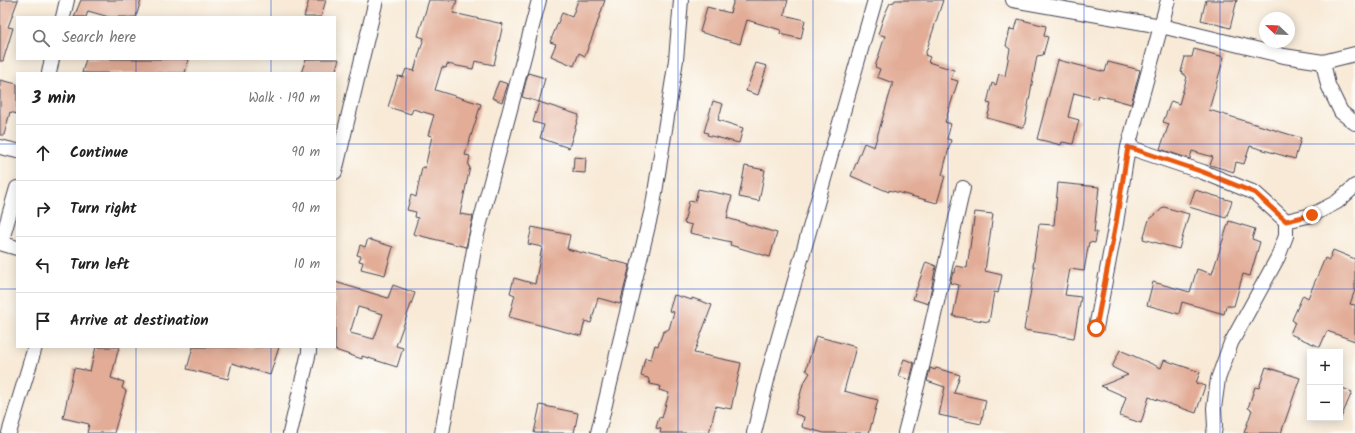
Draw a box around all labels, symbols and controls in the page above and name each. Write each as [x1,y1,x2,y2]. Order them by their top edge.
north arrow [1259,12,1295,48]
search box [16,16,336,60]
text: Search here [62,26,136,50]
icon: search [30,27,52,49]
text: 3 min [32,85,76,112]
text: Walk · 190 m [248,88,320,109]
text: Continue [70,141,128,165]
icon: ahead [32,142,54,164]
text: 90 m [292,142,320,163]
text: Turn right [70,197,137,221]
icon: right [32,198,54,220]
text: 90 m [292,198,320,219]
route end [1303,206,1321,224]
text: Turn left [70,253,130,277]
icon: left [32,254,54,276]
text: 10 m [294,254,320,275]
text: Arrive at destination [70,309,209,333]
icon: arrive [32,310,54,332]
route start [1087,319,1105,337]
map controls [1307,349,1343,421]
button: + [1307,349,1343,385]
button: − [1307,385,1343,421]

